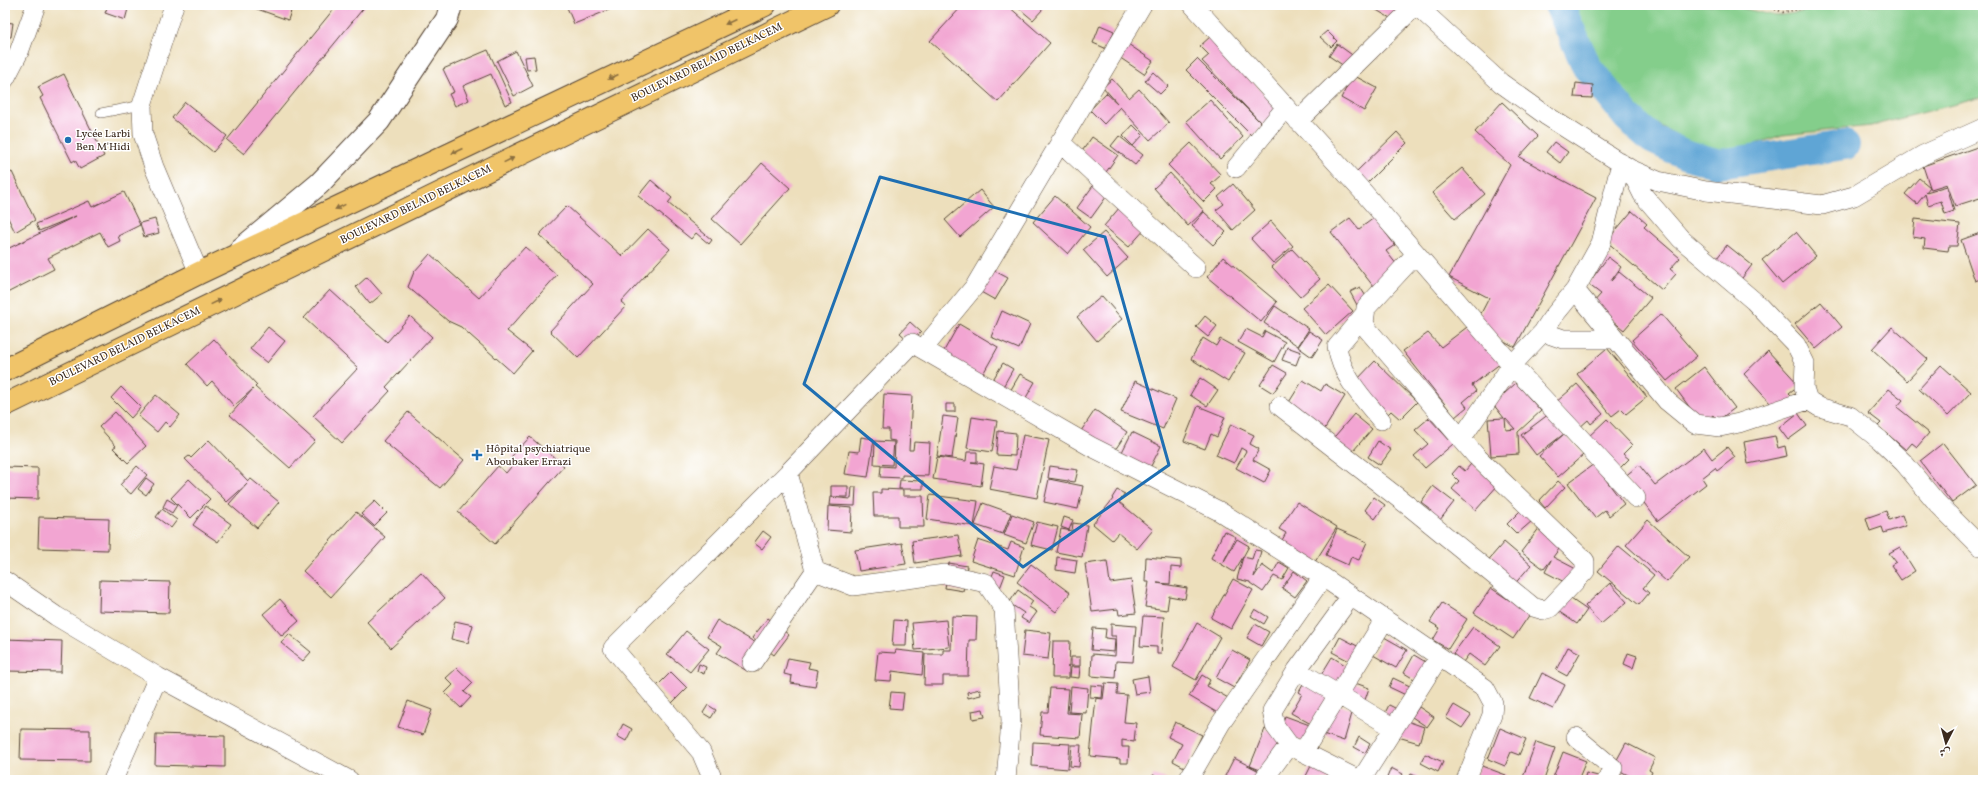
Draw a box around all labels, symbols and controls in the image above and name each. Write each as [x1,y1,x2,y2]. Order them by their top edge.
one-way arrow [724,19,736,25]
street label: BOULEVARD BELAID BELKACEM [629,20,785,106]
one-way arrow [607,74,618,80]
place label: Lycée Larbi Ben M'Hidi [76,127,130,155]
marker: Lycée Larbi Ben M'Hidi [63,135,73,145]
one-way arrow [451,148,463,154]
one-way arrow [504,156,515,163]
street label: BOULEVARD BELAID BELKACEM [338,162,494,248]
one-way arrow [334,204,346,210]
one-way arrow [210,299,222,305]
street label: BOULEVARD BELAID BELKACEM [47,304,203,390]
place label: Hôpital psychiatrique Aboubaker Errazi [486,442,590,470]
marker: Hôpital psychiatrique Aboubaker Errazi [471,449,483,461]
north arrow [1926,723,1966,763]
text: ش [1939,743,1951,759]

